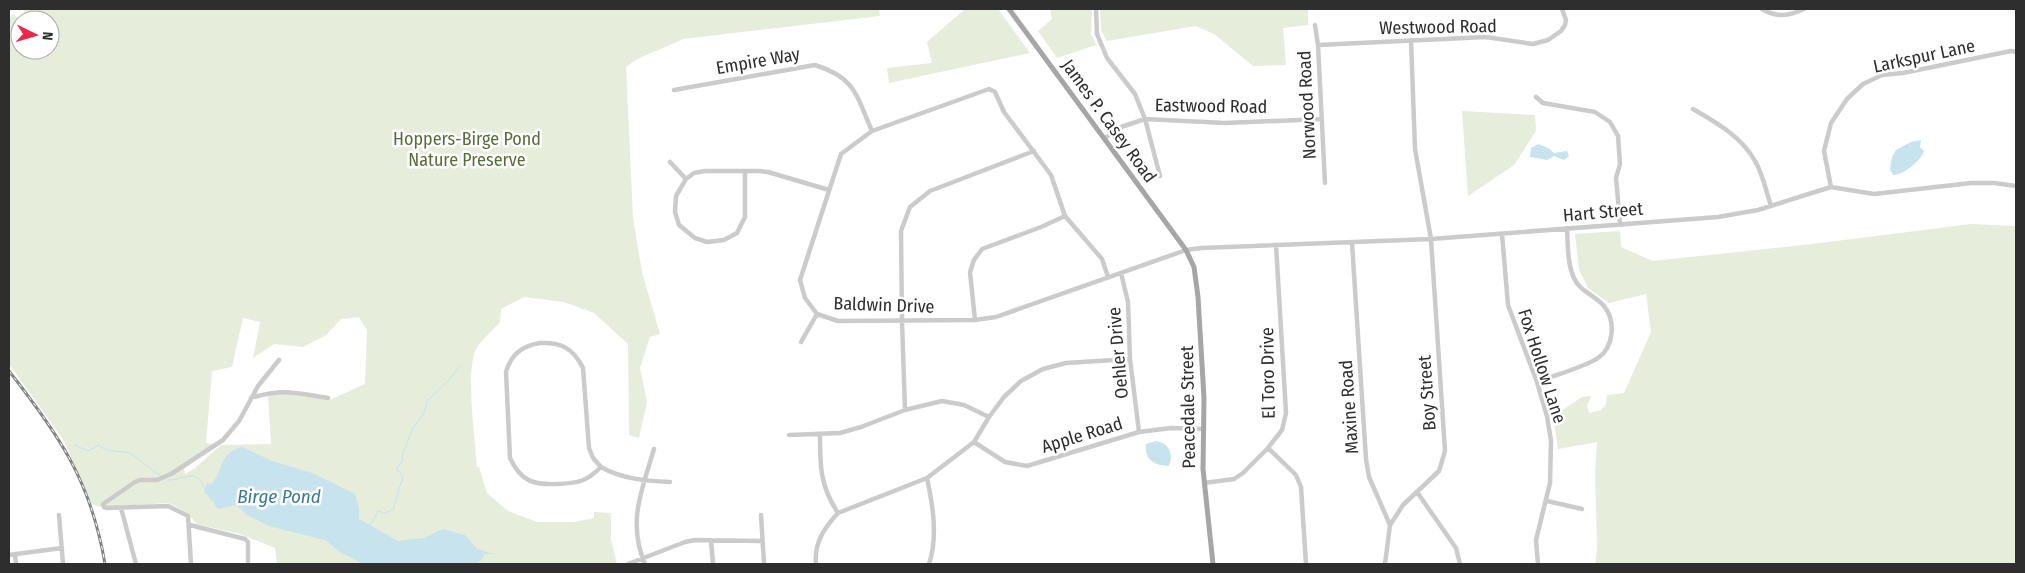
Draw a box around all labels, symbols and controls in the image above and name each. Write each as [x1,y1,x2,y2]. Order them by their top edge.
north arrow [10,10,60,60]
street label: Westwood Road [1379,15,1497,39]
text: N [39,31,56,41]
street label: Larkspur Lane [1871,34,1977,78]
street label: Empire Way [714,43,802,79]
street label: Norwood Road [1293,50,1321,160]
street label: James P. Casey Road [1057,55,1161,187]
street label: Eastwood Road [1155,94,1267,118]
park label: Hoppers-Birge Pond Nature Preserve [393,128,541,171]
street label: Hart Street [1562,198,1644,226]
street label: Baldwin Drive [833,292,935,318]
street label: Oehler Drive [1103,306,1133,400]
street label: Fox Hollow Lane [1513,306,1571,426]
street label: El Toro Drive [1256,327,1280,419]
street label: Peacedale Street [1176,345,1200,469]
street label: Boy Street [1413,354,1441,432]
street label: Maxine Road [1335,359,1363,455]
street label: Apple Road [1039,412,1125,458]
water label: Birge Pond [237,485,321,508]

